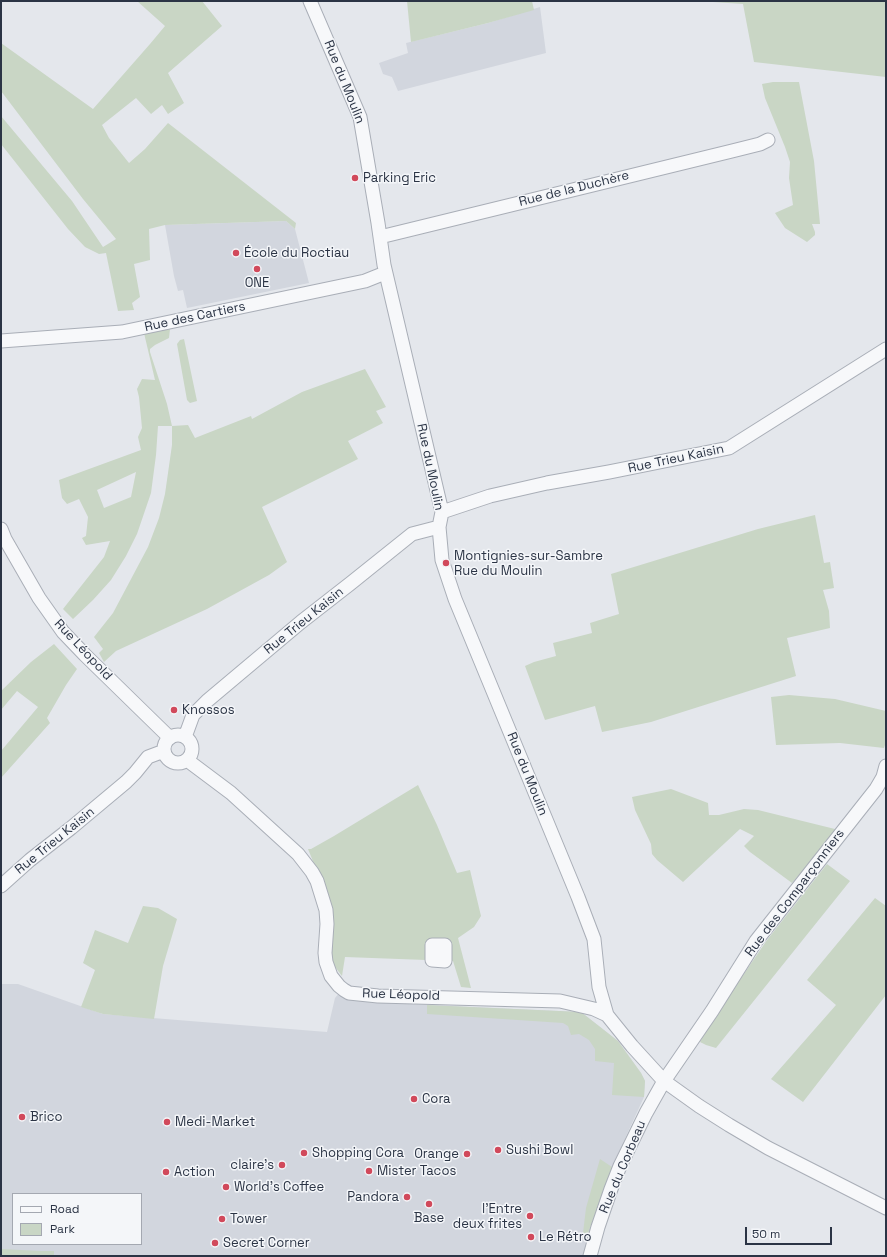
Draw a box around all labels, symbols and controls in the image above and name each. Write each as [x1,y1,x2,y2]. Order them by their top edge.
street label: Rue du Moulin [320,38,368,126]
street label: Rue de la Duchère [517,168,631,210]
place label: Parking Eric [363,170,436,186]
marker: Parking Eric [350,173,360,183]
place label: École du Roctiau [244,245,349,261]
marker: École du Roctiau [231,248,241,258]
marker: ONE [252,264,262,274]
place label: ONE [245,275,269,291]
street label: Rue des Cartiers [143,299,247,335]
street label: Rue du Moulin [413,422,447,512]
street label: Rue Trieu Kaisin [627,441,725,477]
place label: Montignies-sur-Sambre Rue du Moulin [454,548,603,579]
marker: Montignies-sur-Sambre Rue du Moulin [441,558,451,568]
street label: Rue Trieu Kaisin [261,584,347,658]
street label: Rue Léopold [51,616,115,684]
place label: Knossos [182,702,235,718]
marker: Knossos [169,705,179,715]
street label: Rue du Moulin [503,730,551,818]
street label: Rue Trieu Kaisin [12,804,98,878]
street label: Rue des Comparçonniers [742,826,848,960]
street label: Rue Léopold [362,986,440,1004]
place label: Cora [422,1091,451,1107]
marker: Cora [409,1094,419,1104]
place label: Brico [30,1109,62,1125]
marker: Brico [17,1112,27,1122]
place label: Medi-Market [175,1114,255,1130]
marker: Medi-Market [162,1117,172,1127]
street label: Rue du Corbeau [596,1118,650,1216]
place label: Sushi Bowl [506,1142,573,1158]
place label: Shopping Cora [312,1145,404,1161]
marker: Sushi Bowl [493,1145,503,1155]
place label: Orange [414,1146,459,1162]
marker: Shopping Cora [299,1148,309,1158]
marker: Orange [462,1149,472,1159]
place label: claire's [230,1157,274,1173]
marker: claire's [277,1160,287,1170]
place label: Mister Tacos [377,1163,456,1179]
place label: Action [174,1164,215,1180]
marker: Mister Tacos [364,1166,374,1176]
marker: Action [161,1167,171,1177]
place label: World's Coffee [234,1179,324,1195]
marker: World's Coffee [221,1182,231,1192]
place label: Pandora [347,1189,399,1205]
marker: Pandora [402,1192,412,1202]
legend [12,1193,142,1245]
marker: Base [424,1199,434,1209]
text: Road [50,1201,79,1217]
place label: l'Entre deux frites [453,1201,522,1232]
place label: Base [414,1210,444,1226]
place label: Tower [230,1211,267,1227]
marker: l'Entre deux frites [525,1211,535,1221]
marker: Tower [217,1214,227,1224]
scale bar [747,1219,834,1245]
text: Park [50,1221,75,1237]
text: 50 m [752,1226,780,1242]
place label: Le Rétro [539,1229,591,1245]
marker: Le Rétro [526,1232,536,1242]
place label: Secret Corner [223,1235,310,1251]
marker: Secret Corner [210,1238,220,1248]

